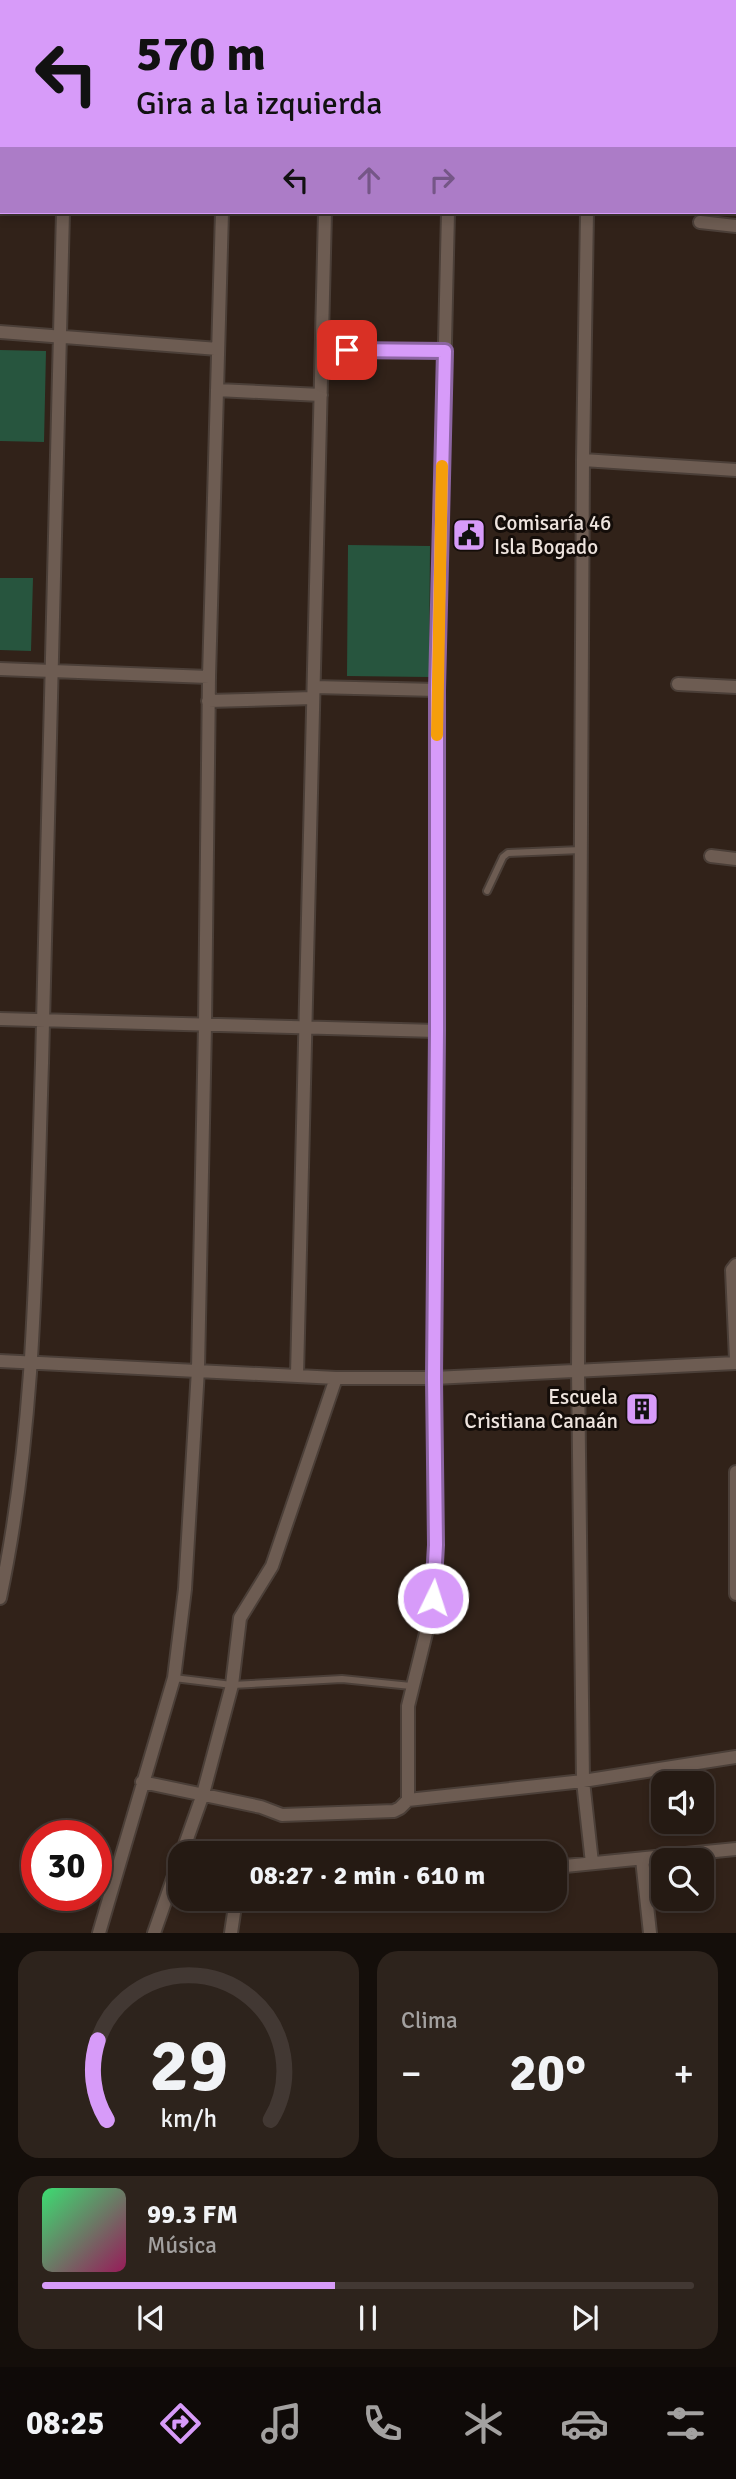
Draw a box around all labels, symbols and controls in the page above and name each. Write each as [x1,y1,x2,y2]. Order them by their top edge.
text: 570 m [136,24,266,84]
icon: left [21,28,112,119]
text: Gira a la izquierda [136,84,383,123]
icon: left [277,161,315,199]
icon: ahead [350,161,388,199]
icon: right [423,161,461,199]
pin [317,320,377,380]
icon: arrive [328,331,366,369]
place label: Comisaría 46 Isla Bogado [494,510,611,560]
public building icon: Comisaría 46 Isla Bogado [450,516,488,554]
place label: Escuela Cristiana Canaán [464,1384,618,1434]
building icon: Escuela Cristiana Canaán [623,1390,661,1428]
position arrow [396,1561,470,1635]
map controls [651,1771,714,1911]
button: sound [651,1771,714,1834]
speed limit sign: 30 [21,1820,112,1911]
button: search [651,1848,714,1911]
text: 08:27 · 2 min · 610 m [250,1860,485,1892]
text: Clima [401,2006,458,2035]
text: 29 [149,2023,228,2112]
text: 20° [509,2041,586,2105]
text: − [401,2050,422,2097]
text: + [673,2050,694,2097]
text: km/h [160,2103,217,2134]
text: 99.3 FM [147,2199,238,2231]
text: Música [147,2231,217,2260]
icon: previous [132,2299,170,2337]
icon: pause [349,2299,387,2337]
icon: next [566,2299,604,2337]
icon: directions [156,2399,205,2448]
icon: music [257,2399,306,2448]
icon: phone [358,2399,407,2448]
icon: climate [459,2399,508,2448]
icon: car [560,2399,609,2448]
icon: filters [661,2399,710,2448]
text: 08:25 [26,2404,105,2443]

